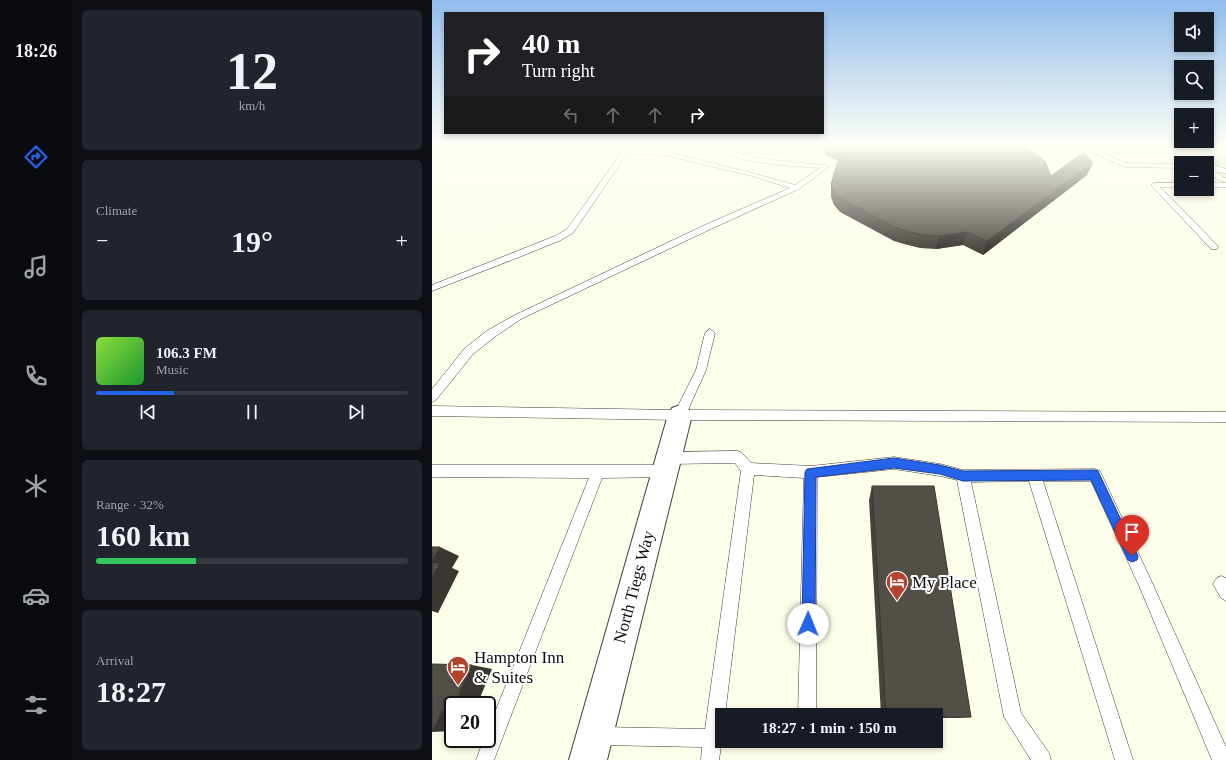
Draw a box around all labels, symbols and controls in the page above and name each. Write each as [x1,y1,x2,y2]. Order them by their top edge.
map controls [1174,12,1214,196]
button: sound [1174,12,1214,52]
icon: right [456,28,508,80]
text: 40 m [522,28,580,59]
text: 18:26 [15,41,57,61]
text: 12 [226,43,278,100]
button: search [1174,60,1214,100]
text: Turn right [522,61,595,81]
text: km/h [239,98,265,113]
icon: left [560,104,582,126]
icon: ahead [602,104,624,126]
icon: ahead [644,104,666,126]
icon: right [686,104,708,126]
button: + [1174,108,1214,148]
icon: directions [22,143,50,171]
button: − [1174,156,1214,196]
text: Climate [96,203,137,218]
text: 19° [231,225,273,258]
text: − [96,228,108,253]
text: + [396,228,408,253]
icon: music [22,253,50,281]
text: 106.3 FM [156,345,217,361]
icon: phone [22,362,50,390]
text: Music [156,362,189,377]
icon: previous [137,401,159,423]
icon: pause [241,401,263,423]
icon: next [345,401,367,423]
icon: climate [22,472,50,500]
text: Range · 32% [96,497,164,512]
pin [1115,515,1149,556]
text: 160 km [96,519,190,552]
icon: arrive [1121,521,1143,543]
street label: North Tiegs Way [610,528,658,645]
hotel icon: My Place [884,569,910,602]
place label: My Place [912,573,977,592]
icon: car [22,582,50,610]
position arrow [787,603,829,645]
place label: Hampton Inn & Suites [474,648,565,687]
text: Arrival [96,653,134,668]
hotel icon: Hampton Inn & Suites [445,654,471,687]
text: 18:27 [96,675,166,708]
icon: filters [22,691,50,719]
speed limit sign: 20 [444,696,496,748]
text: 18:27 · 1 min · 150 m [762,720,897,736]

